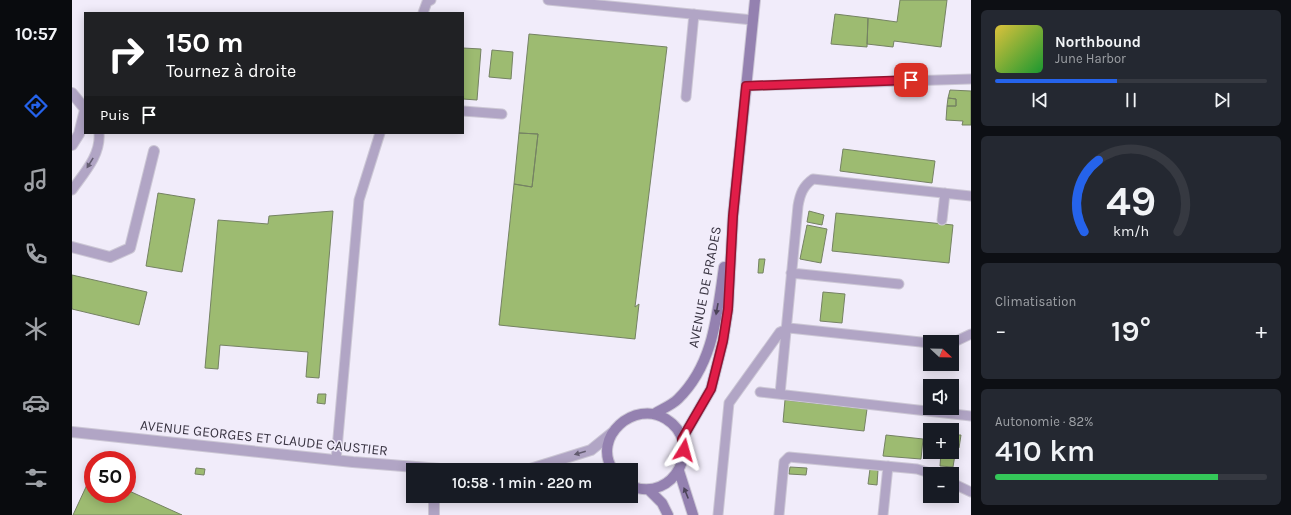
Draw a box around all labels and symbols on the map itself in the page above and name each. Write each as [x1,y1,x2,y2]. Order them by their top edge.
pin [894,63,928,97]
one-way arrow [87,157,94,169]
street label: AVENUE DE PRADES [685,225,725,349]
one-way arrow [714,303,720,316]
north arrow [923,335,959,371]
street label: AVENUE GEORGES ET CLAUDE CAUSTIER [139,417,389,459]
position arrow [663,429,705,471]
one-way arrow [573,450,585,456]
speed limit sign: 50 [84,451,136,503]
one-way arrow [683,486,689,498]

